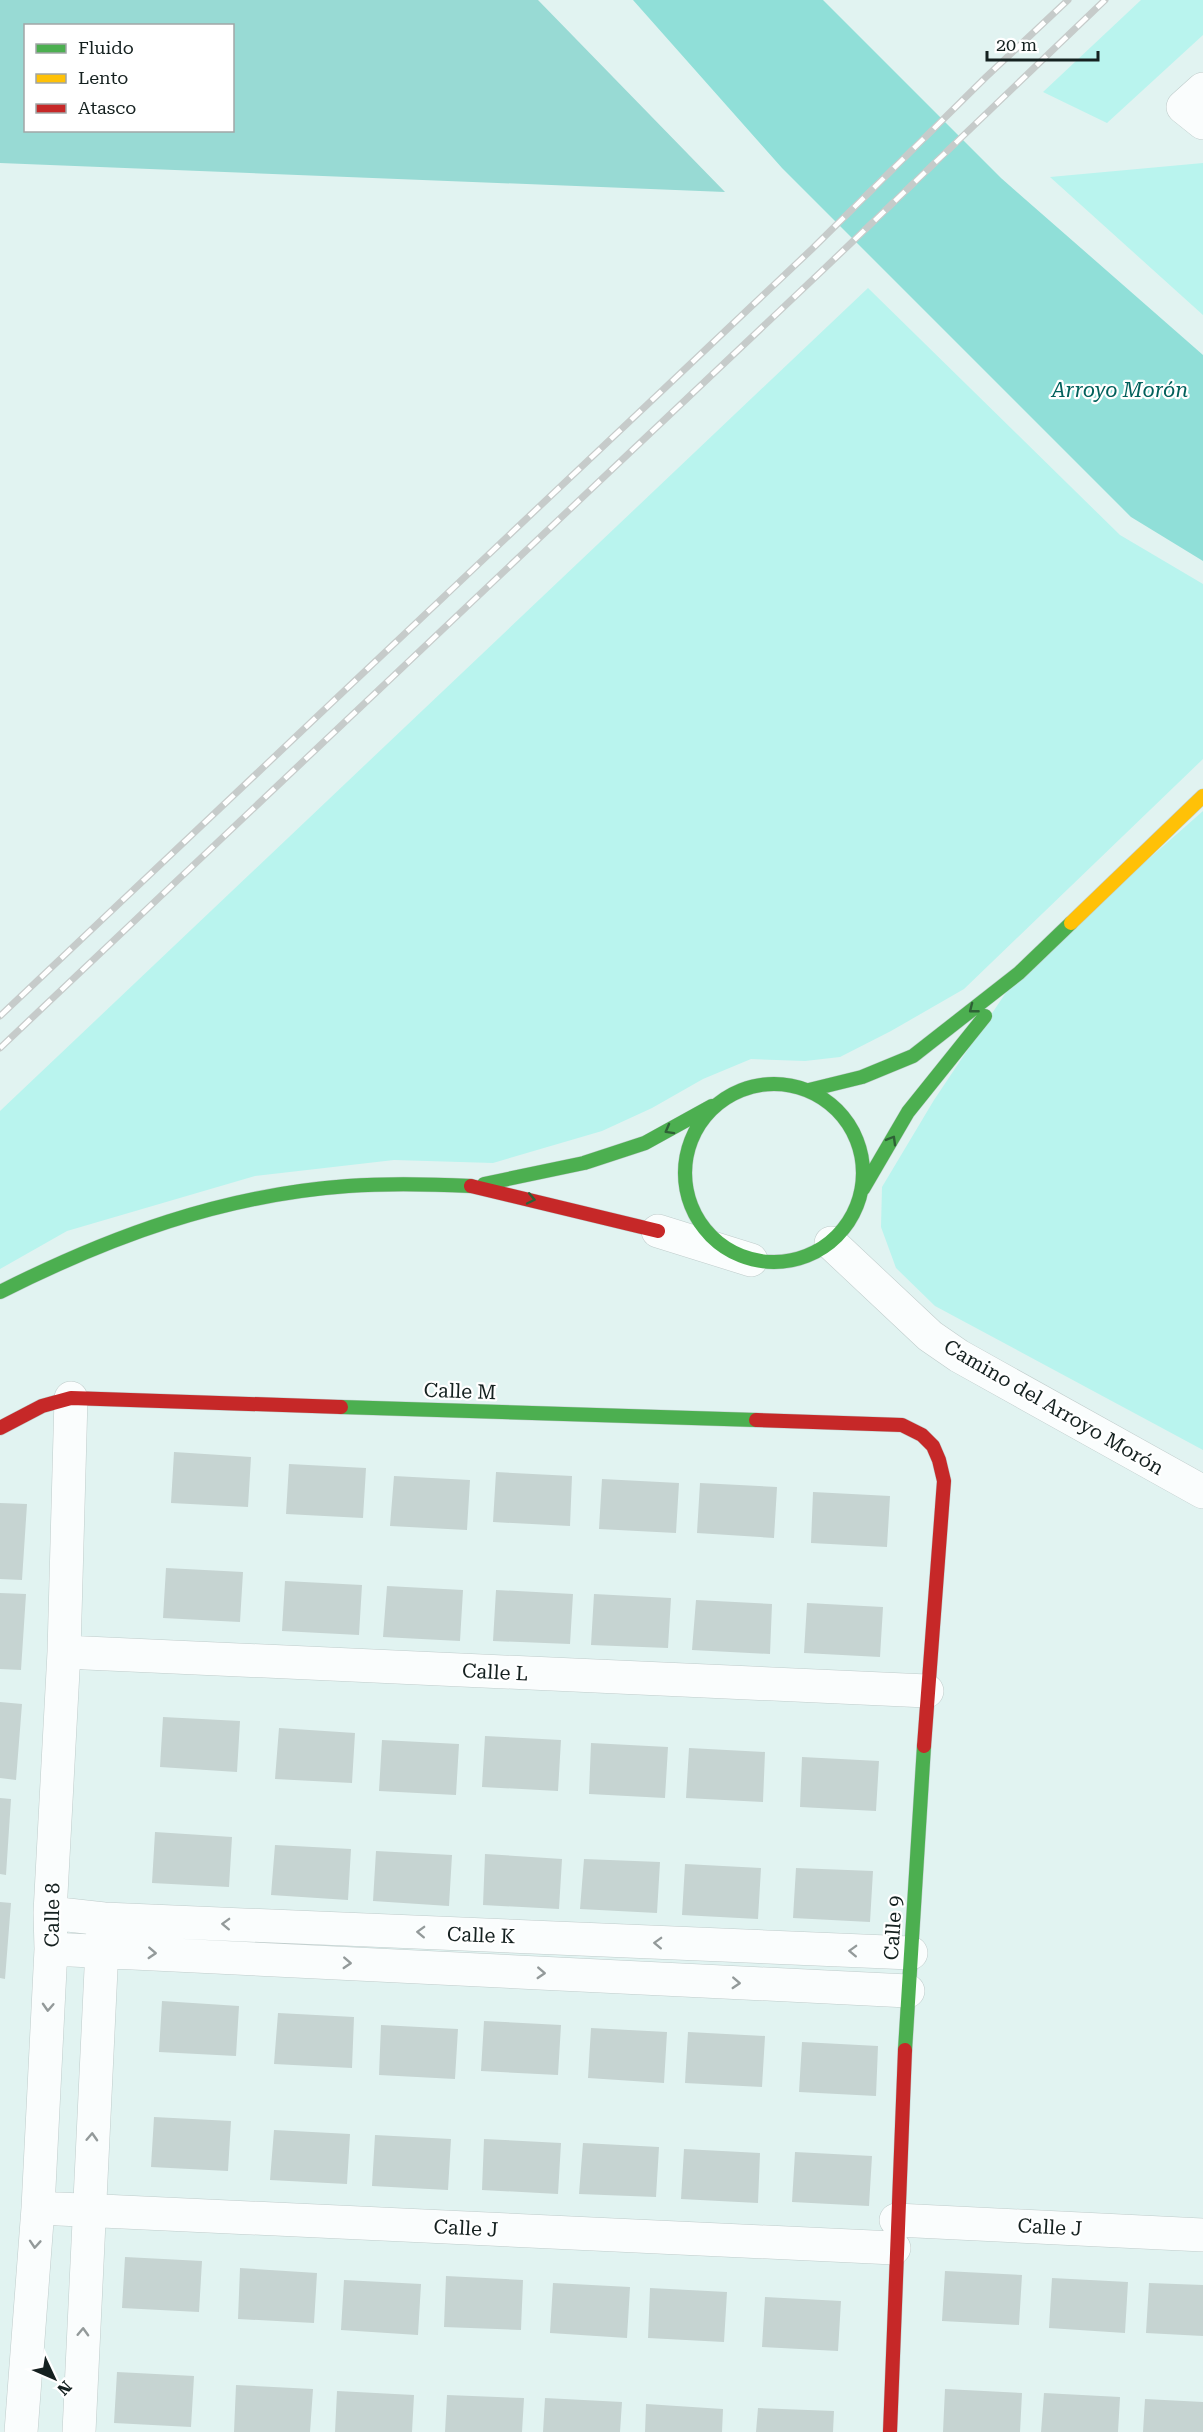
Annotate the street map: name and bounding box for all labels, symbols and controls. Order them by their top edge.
legend [24,24,234,132]
scale bar [987,24,1098,62]
text: 20 m [996,34,1037,55]
text: Fluido [78,37,134,58]
text: Lento [78,67,128,88]
text: Atasco [78,97,136,118]
water label: Arroyo Morón [1050,378,1188,402]
one-way arrow [968,1001,979,1012]
one-way arrow [665,1123,675,1134]
one-way arrow [885,1136,896,1146]
one-way arrow [526,1192,536,1205]
street label: Camino del Arroyo Morón [940,1334,1168,1480]
street label: Calle M [423,1378,497,1404]
street label: Calle L [461,1658,529,1686]
street label: Calle 8 [39,1882,65,1948]
street label: Calle 9 [879,1895,907,1961]
one-way arrow [222,1917,231,1930]
street label: Calle K [447,1922,516,1948]
one-way arrow [417,1926,426,1939]
one-way arrow [653,1936,662,1949]
one-way arrow [848,1944,857,1957]
one-way arrow [147,1946,156,1959]
one-way arrow [342,1956,351,1969]
one-way arrow [537,1966,546,1979]
one-way arrow [732,1976,741,1989]
one-way arrow [42,2002,55,2011]
one-way arrow [85,2132,98,2141]
street label: Calle J [1017,2213,1083,2241]
street label: Calle J [433,2214,499,2242]
one-way arrow [29,2239,42,2248]
one-way arrow [77,2327,90,2336]
north arrow [24,2348,84,2408]
text: N [53,2377,76,2399]

